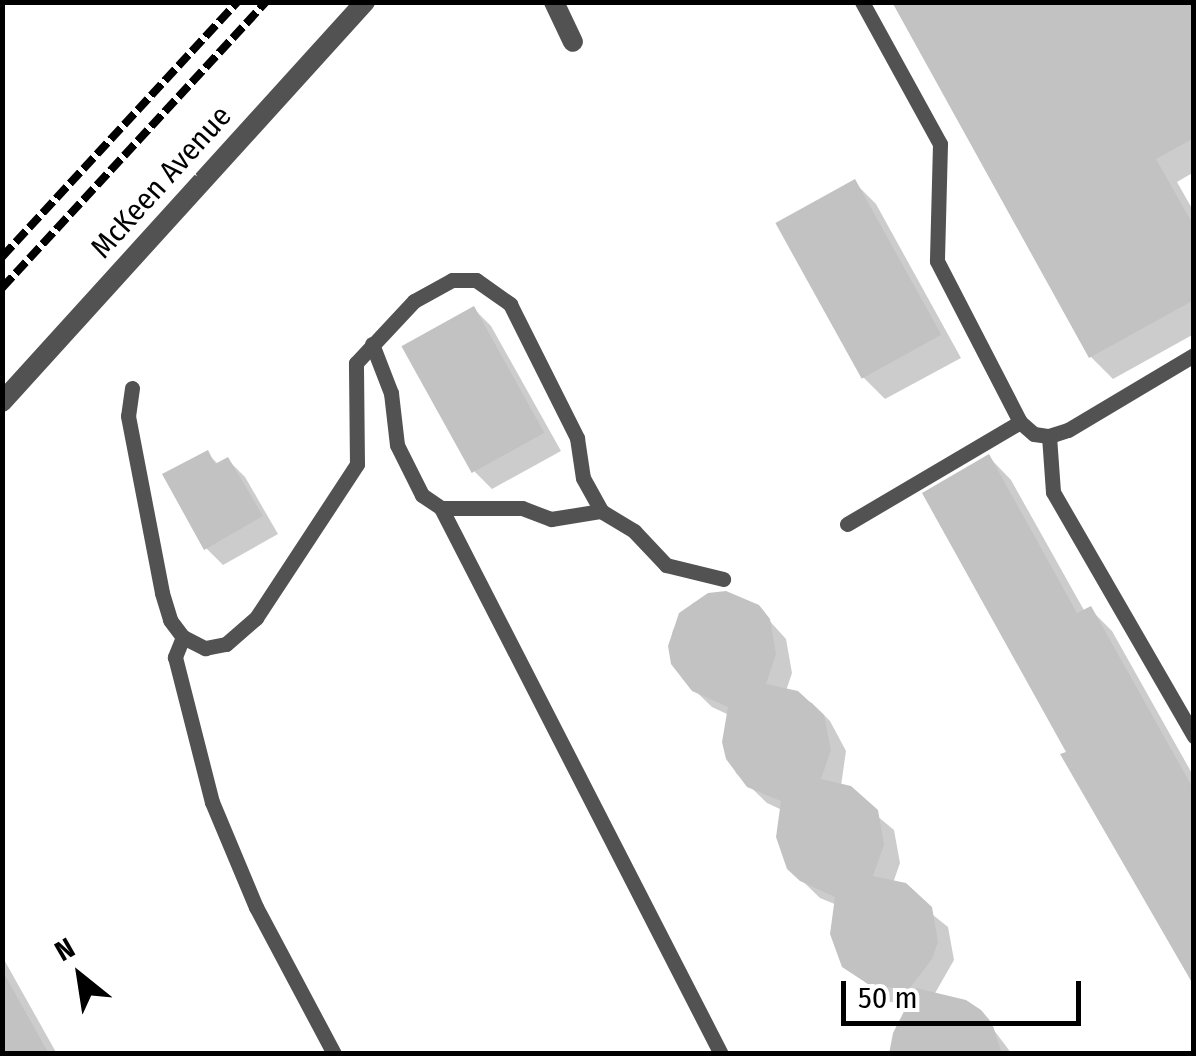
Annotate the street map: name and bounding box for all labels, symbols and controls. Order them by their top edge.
street label: McKeen Avenue [83,99,239,265]
north arrow [30,926,130,1026]
text: N [49,931,80,968]
scale bar [846,961,1086,1023]
text: 50 m [858,980,918,1016]

